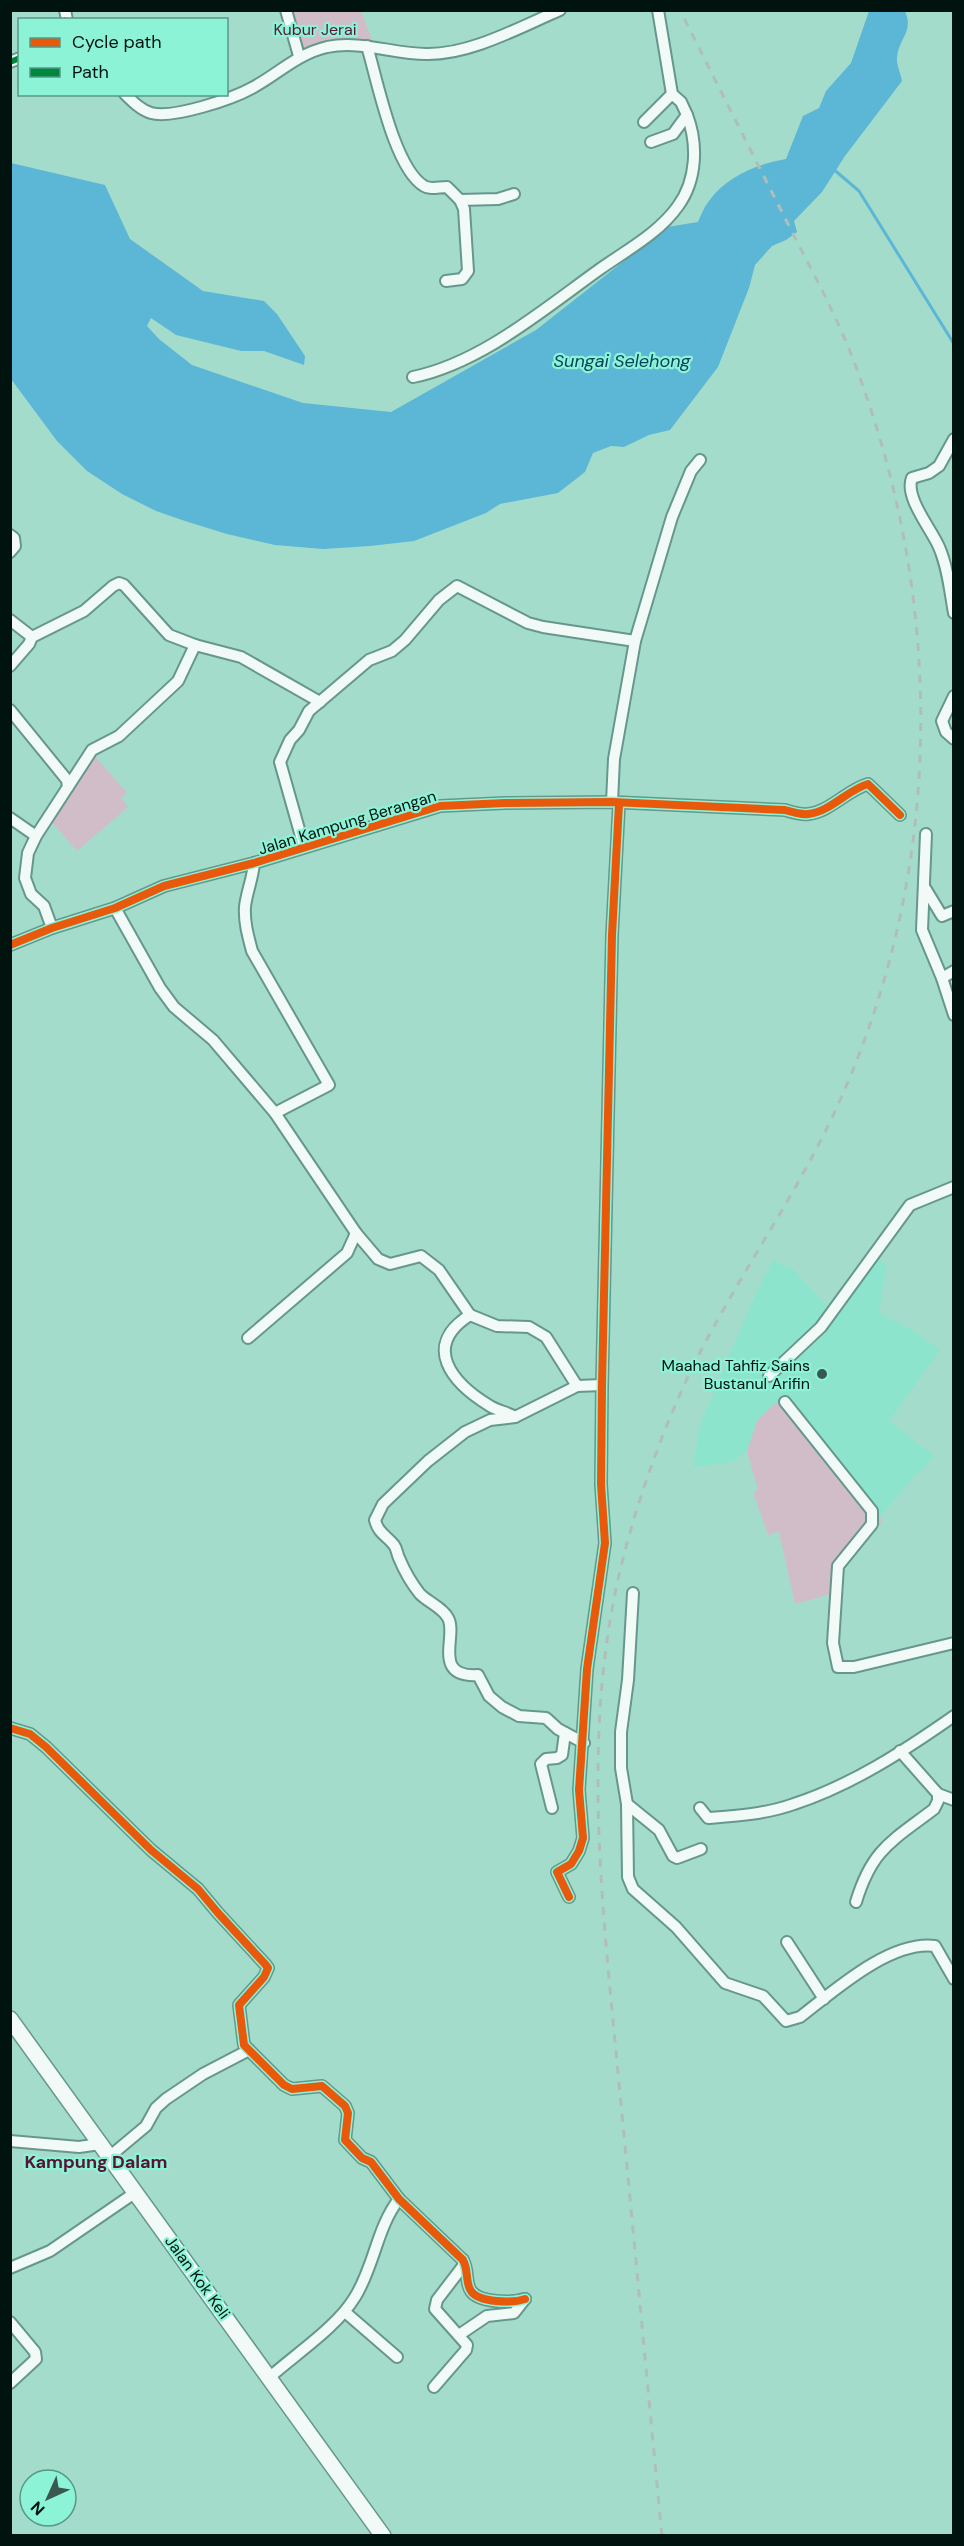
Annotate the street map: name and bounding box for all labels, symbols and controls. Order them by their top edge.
legend [18,18,228,96]
park label: Kubur Jerai [273,19,357,40]
text: Cycle path [72,30,162,54]
text: Path [72,60,109,84]
water label: Sungai Selehong [554,349,691,373]
street label: Jalan Kampung Berangan [255,785,439,860]
place label: Maahad Tahfiz Sains Bustanul Arifin [662,1355,810,1394]
marker: Maahad Tahfiz Sains Bustanul Arifin [815,1367,829,1381]
district label: Kampung Dalam [24,2150,168,2174]
street label: Jalan Kok Keli [160,2231,235,2323]
north arrow [18,2468,78,2528]
text: N [26,2497,49,2520]

